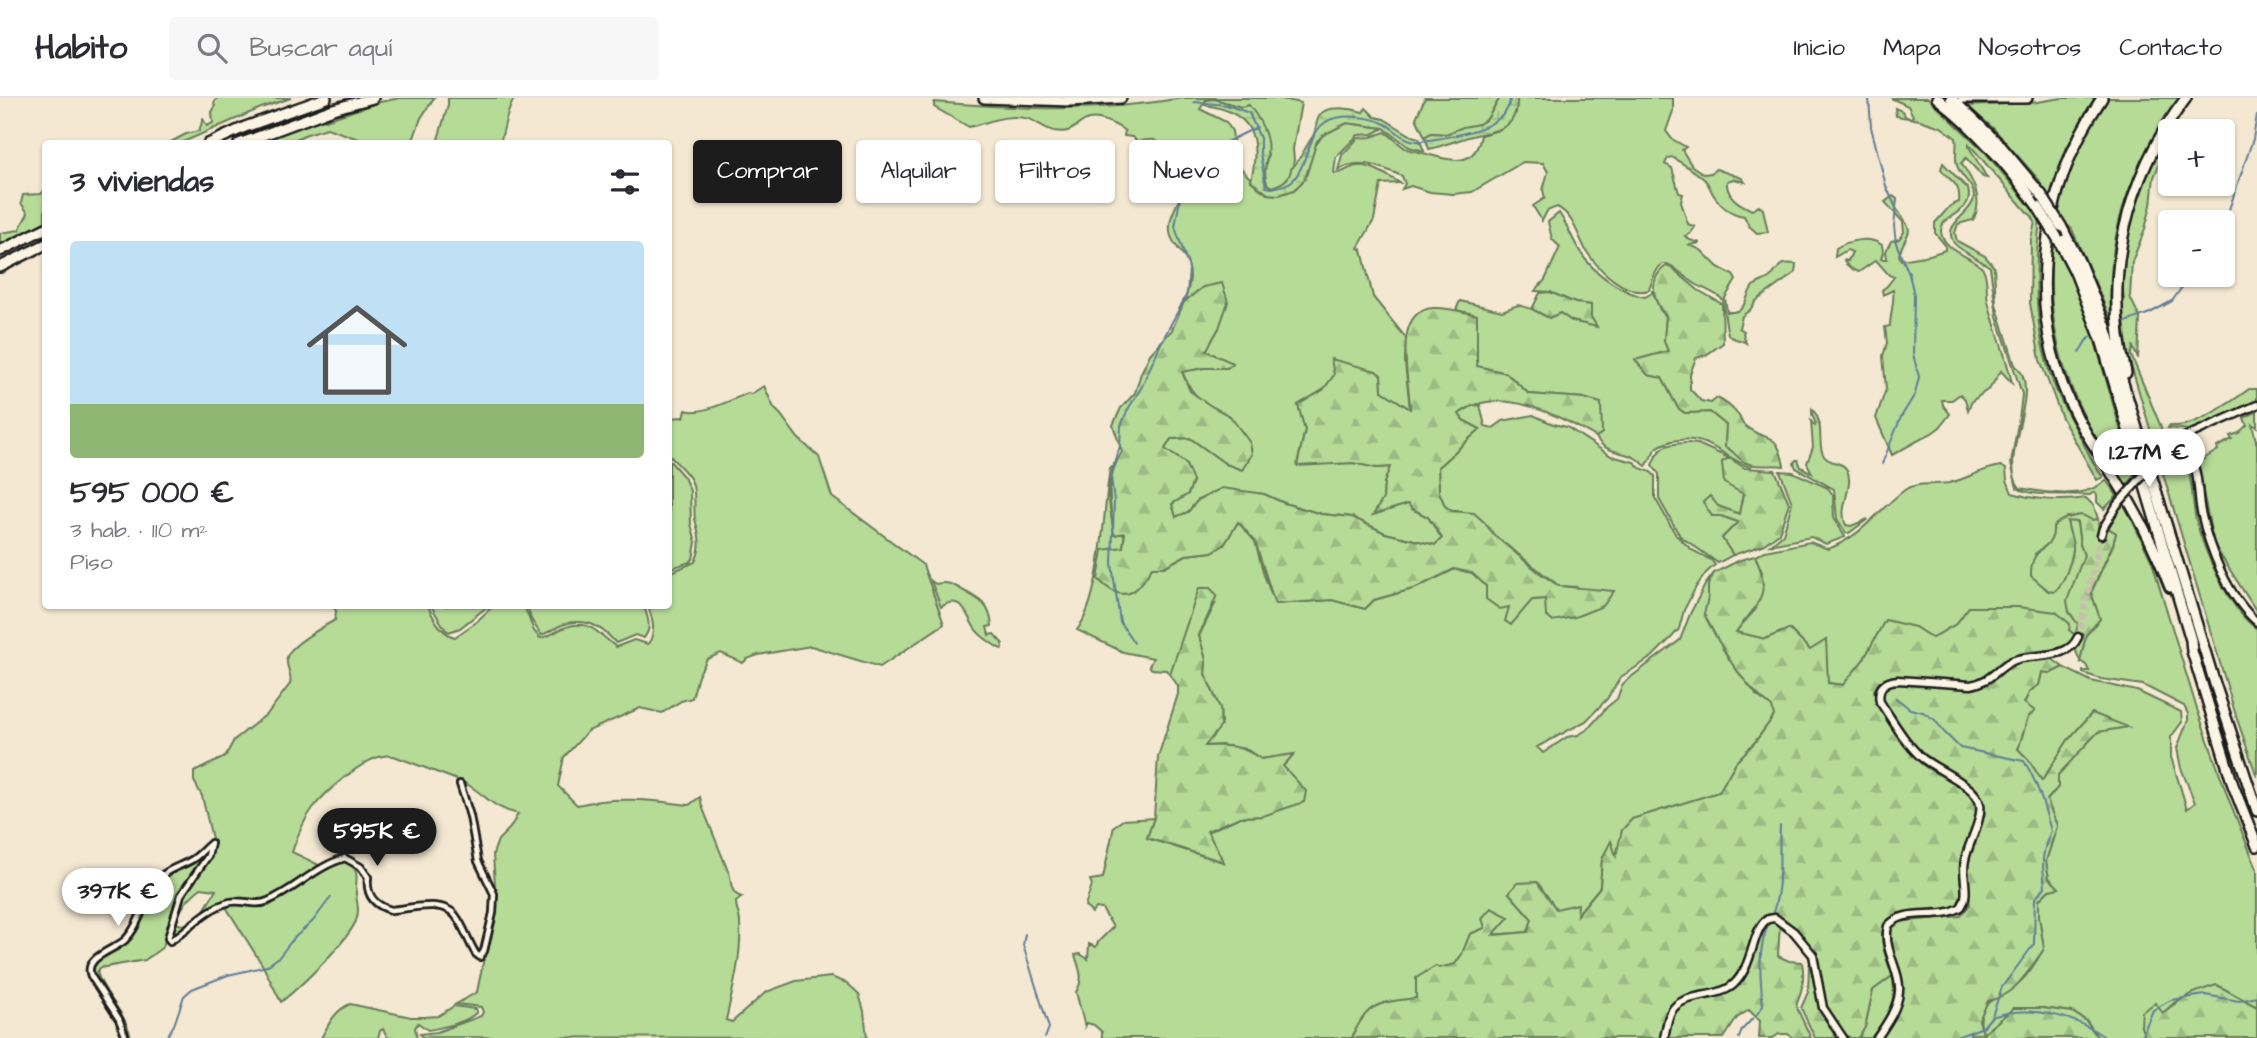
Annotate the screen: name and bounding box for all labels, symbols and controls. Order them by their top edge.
search box [169,17,659,80]
text: Habito [35,25,127,71]
icon: search [193,29,231,67]
text: Buscar aquí [249,30,392,66]
text: Inicio [1793,31,1845,65]
text: Mapa [1883,31,1941,65]
text: Nosotros [1979,31,2081,65]
text: Contacto [2119,31,2222,65]
map controls [2158,119,2235,287]
button: + [2158,119,2235,196]
chip: Comprar [693,140,842,203]
chip: Alquilar [856,140,981,203]
chip: Filtros [995,140,1115,203]
chip: Nuevo [1129,140,1243,203]
text: 3 viviendas [70,161,214,203]
icon: filters [606,163,644,201]
button: − [2158,210,2235,287]
icon: home [294,287,420,413]
pin: 1.27M € [2084,430,2214,489]
text: 1.27M € [2109,436,2189,468]
text: 595 000 € [70,472,234,514]
text: 3 hab. · 110 m² [70,514,208,546]
text: Piso [70,546,113,578]
pin: 595K € [320,808,434,868]
text: 595K € [333,815,421,847]
pin: 397K € [61,868,175,928]
text: 397K € [78,875,158,907]

